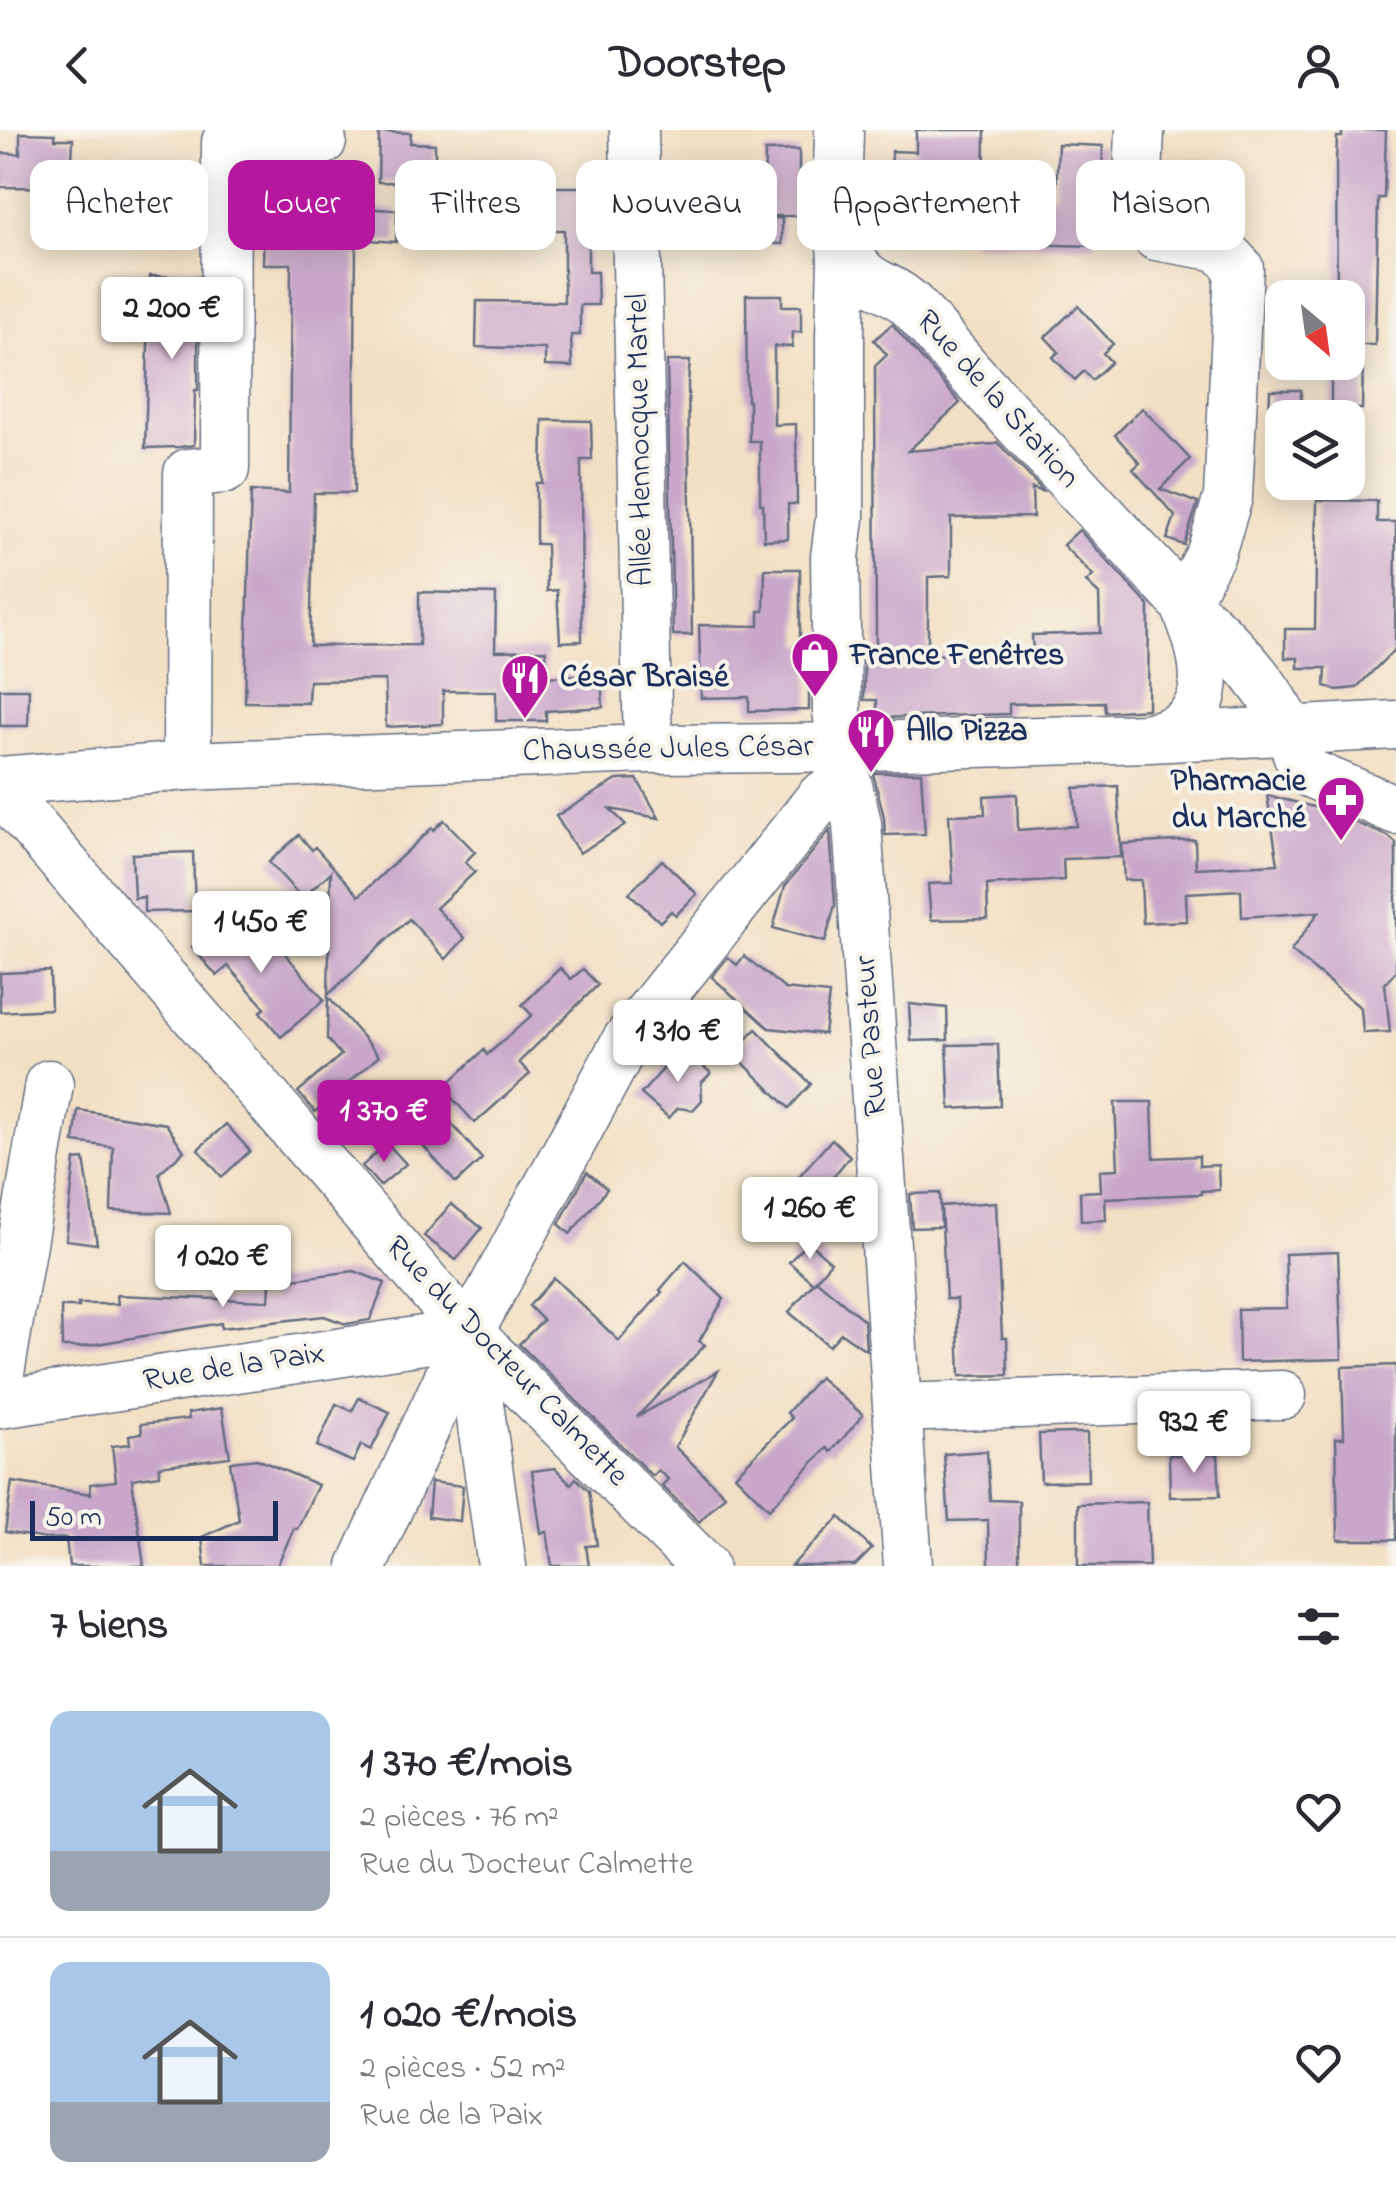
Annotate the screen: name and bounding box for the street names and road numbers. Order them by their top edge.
street label: Allée Hennocque Martel [615,293,667,587]
street label: Rue de la Station [904,300,1090,500]
street label: Chaussée Jules César [522,724,814,776]
street label: Rue Pasteur [843,954,901,1118]
street label: Rue du Docteur Calmette [373,1226,639,1499]
street label: Rue de la Paix [140,1330,328,1406]

